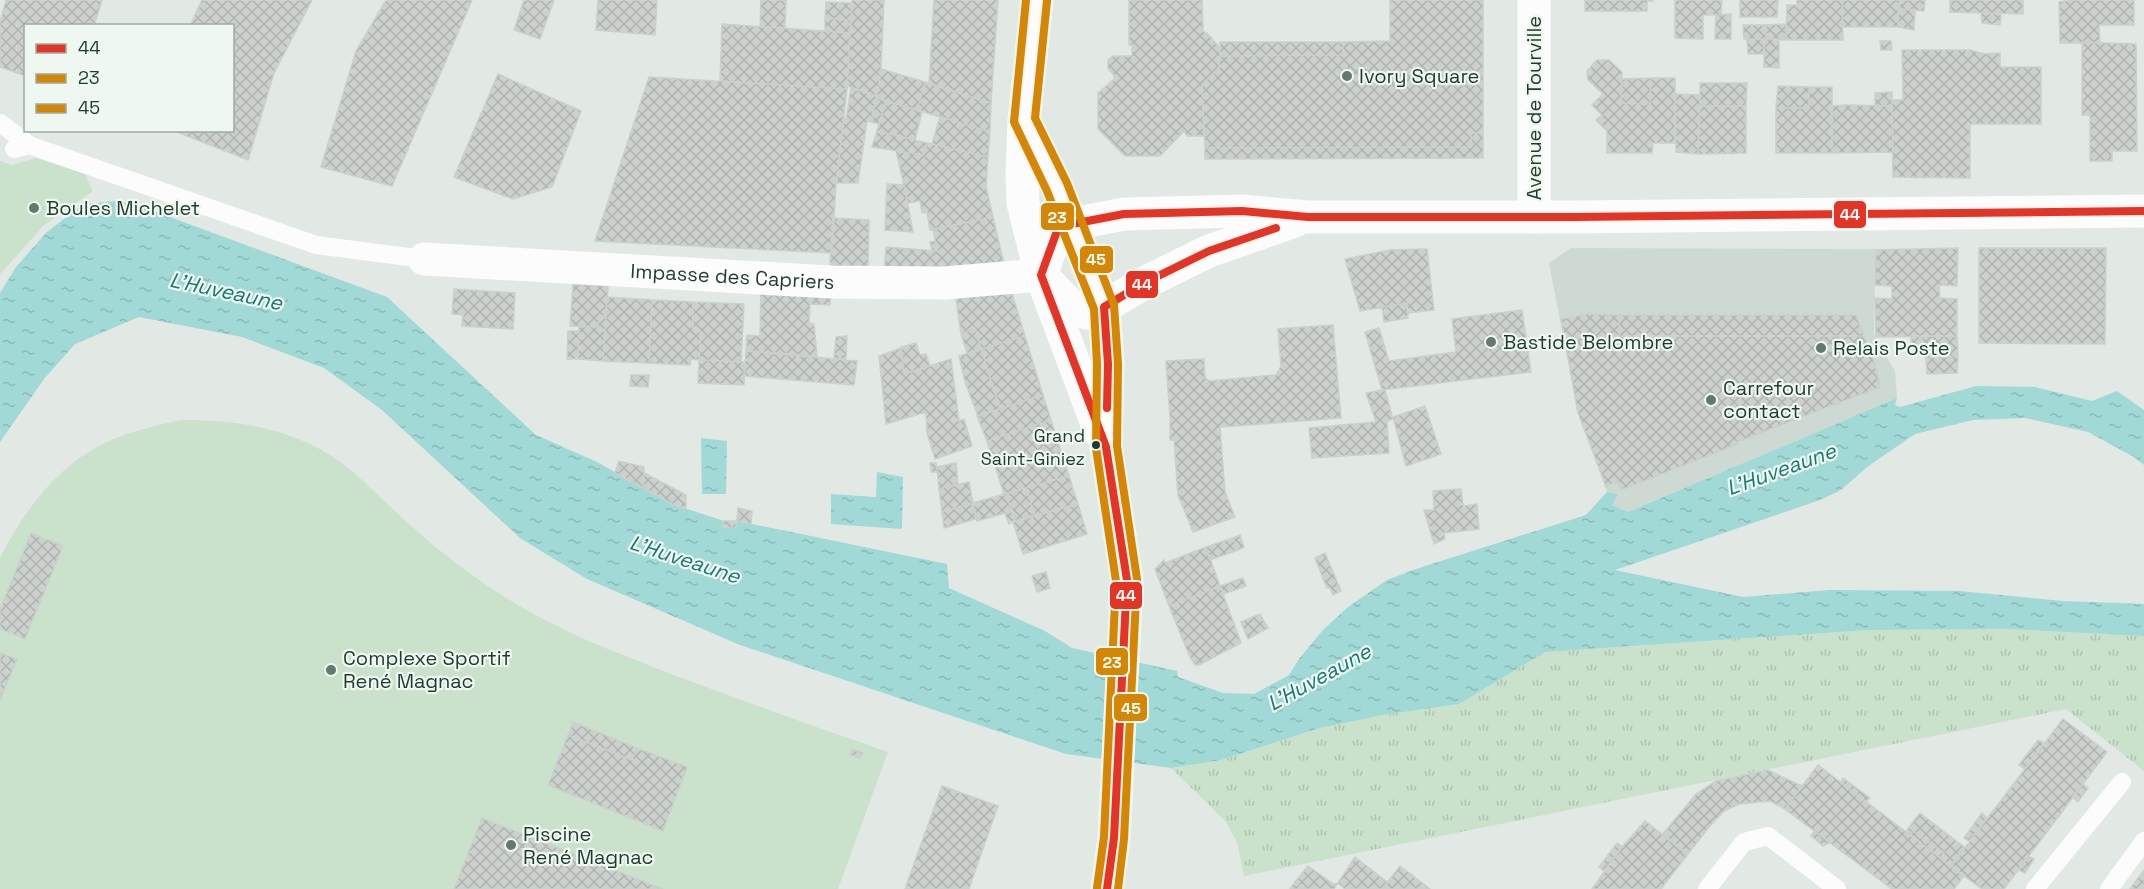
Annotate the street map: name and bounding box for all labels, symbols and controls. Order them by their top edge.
street label: Avenue de Tourville [1521,16,1547,200]
legend [24,24,234,132]
text: 44 [78,36,101,59]
place label: Ivory Square [1359,63,1479,89]
text: 23 [78,66,100,89]
marker: Ivory Square [1340,69,1354,83]
text: 45 [78,96,100,119]
place label: Boules Michelet [46,195,200,221]
line badge: 44 [1833,200,1867,229]
marker: Boules Michelet [27,201,41,215]
line badge: 23 [1040,202,1075,231]
text: 44 [1840,204,1860,225]
text: 23 [1047,207,1067,228]
line badge: 45 [1079,245,1114,274]
text: 45 [1086,249,1106,270]
street label: Impasse des Capriers [630,258,835,295]
water label: L'Huveaune [167,266,286,316]
line badge: 44 [1125,270,1159,299]
text: 44 [1132,274,1152,295]
place label: Bastide Belombre [1503,329,1673,355]
marker: Bastide Belombre [1484,335,1498,349]
place label: Relais Poste [1833,335,1950,361]
marker: Relais Poste [1814,341,1828,355]
place label: Carrefour contact [1723,375,1814,424]
marker: Carrefour contact [1704,393,1718,407]
place label: Grand Saint-Giniez [981,424,1085,470]
water label: L'Huveaune [1723,436,1841,501]
marker: Grand Saint-Giniez [1090,439,1102,451]
water label: L'Huveaune [626,528,745,590]
line badge: 44 [1109,581,1143,610]
text: 44 [1116,585,1136,606]
water label: L'Huveaune [1262,637,1377,717]
place label: Complexe Sportif René Magnac [343,645,511,694]
line badge: 23 [1095,647,1129,676]
text: 23 [1102,652,1122,673]
marker: Complexe Sportif René Magnac [324,663,338,677]
line badge: 45 [1113,693,1148,722]
text: 45 [1121,698,1141,719]
place label: Piscine René Magnac [523,821,654,870]
marker: Piscine René Magnac [504,838,518,852]

